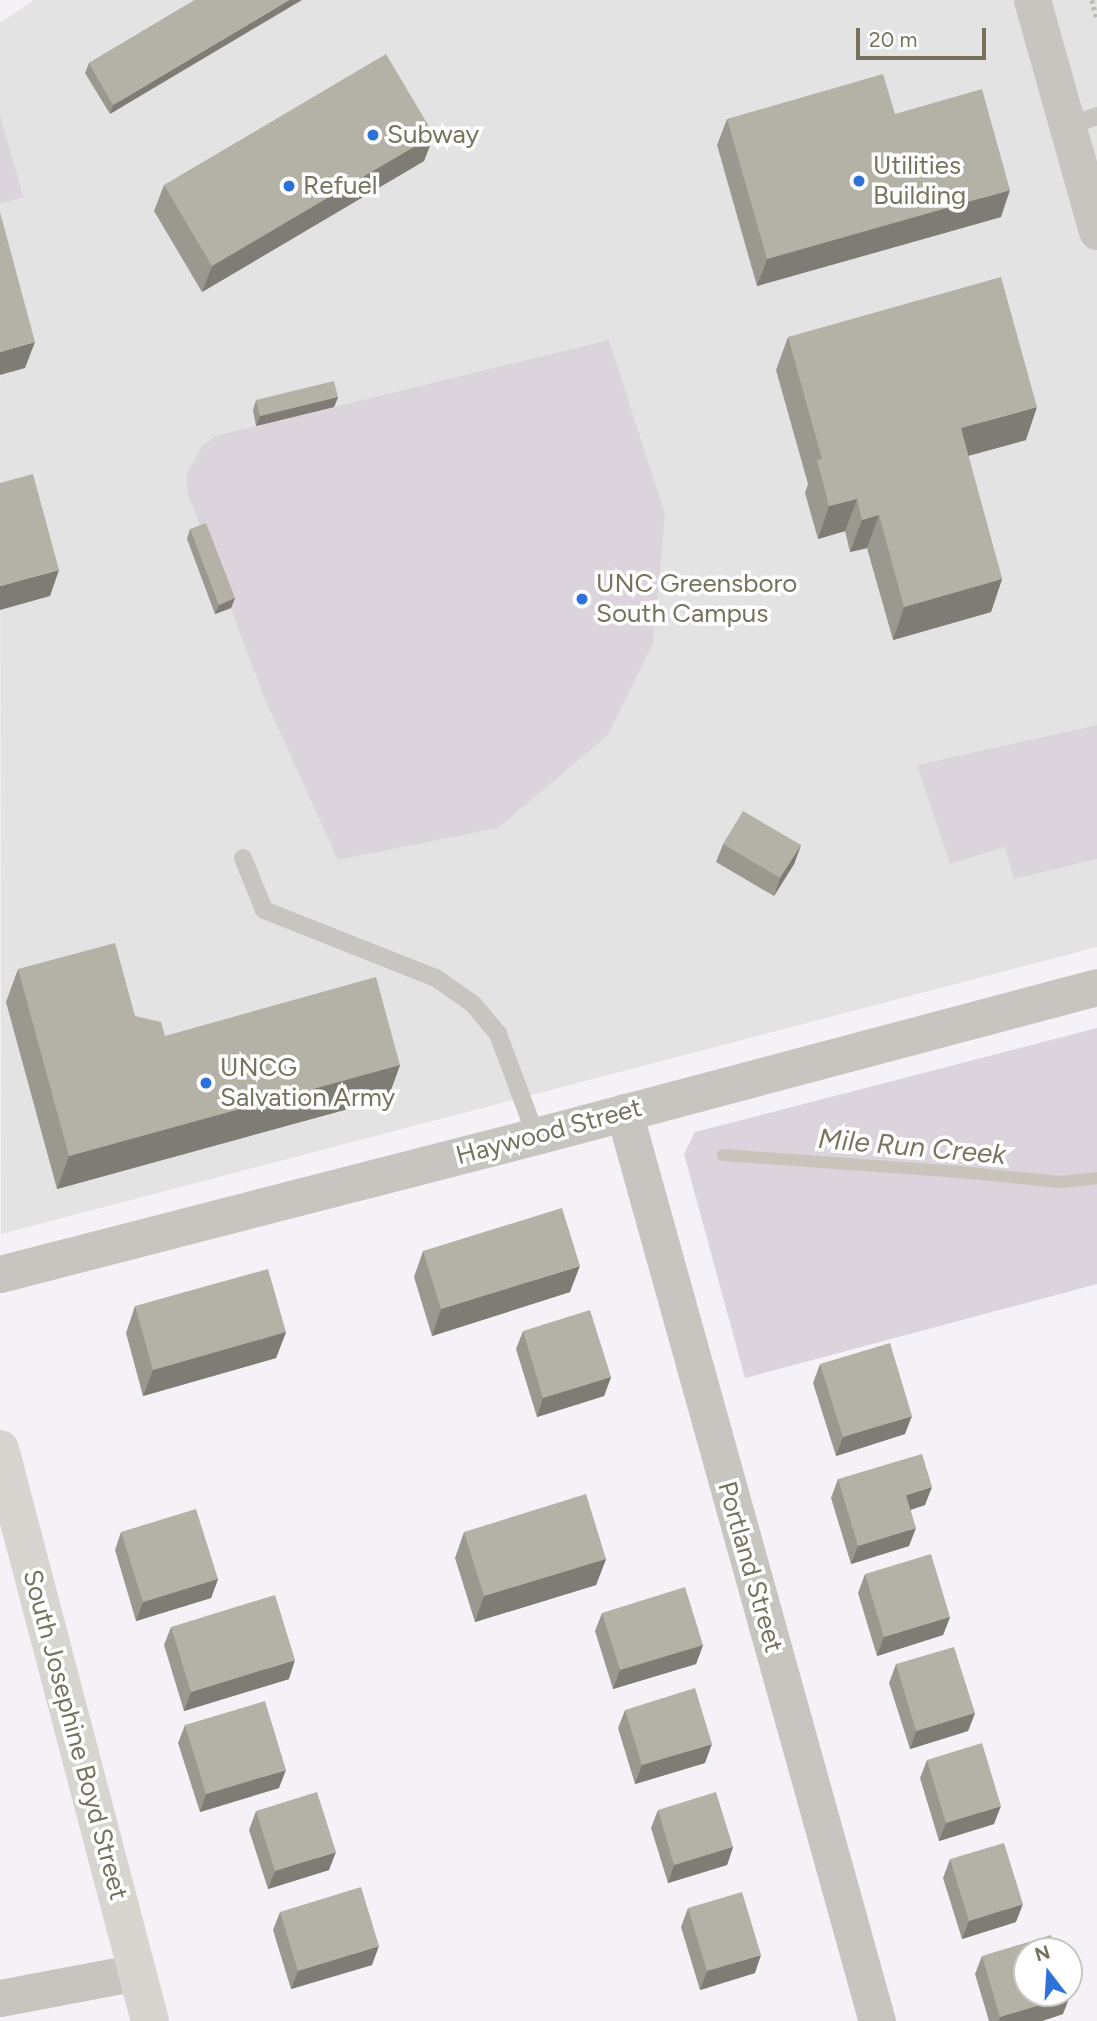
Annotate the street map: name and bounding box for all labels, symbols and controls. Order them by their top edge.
scale bar [859,14,988,58]
text: 20 m [869,27,917,52]
place label: Subway [387,119,479,151]
marker: Subway [365,127,381,143]
place label: Utilities Building [873,150,966,212]
place label: Refuel [303,170,377,202]
marker: Utilities Building [851,173,867,189]
marker: Refuel [281,178,297,194]
place label: UNC Greensboro South Campus [596,568,797,630]
marker: UNC Greensboro South Campus [574,591,590,607]
place label: UNCG Salvation Army [220,1052,395,1114]
marker: UNCG Salvation Army [198,1075,214,1091]
street label: Haywood Street [453,1092,645,1172]
water label: Mile Run Creek [817,1121,1007,1171]
street label: Portland Street [711,1478,789,1656]
street label: South Josephine Boyd Street [16,1566,134,1904]
north arrow [1013,1937,1083,2007]
text: N [1032,1940,1053,1966]

